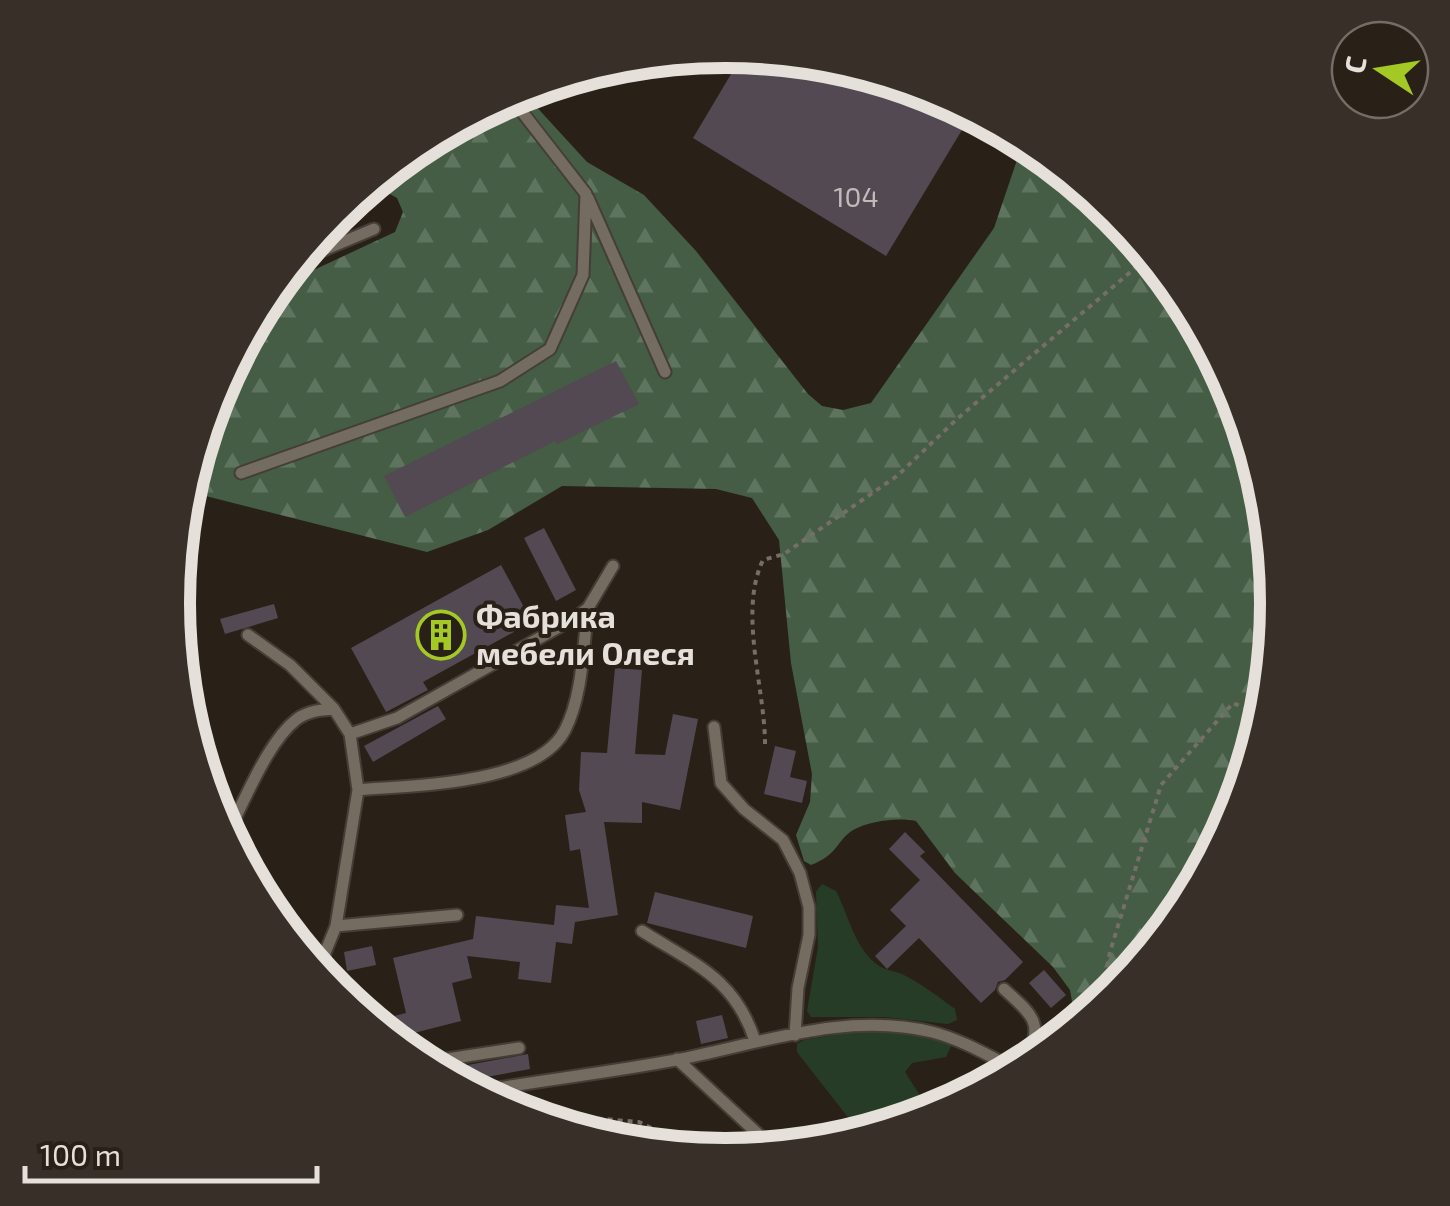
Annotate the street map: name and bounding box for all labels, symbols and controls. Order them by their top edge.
north arrow [1330,20,1430,120]
text: С [1336,53,1373,76]
house number: 104 [833,179,879,213]
place label: Фабрика мебели Олеся [476,596,695,671]
building icon: Фабрика мебели Олеся [415,609,467,661]
scale bar [25,1121,318,1183]
text: 100 m [40,1136,121,1172]

